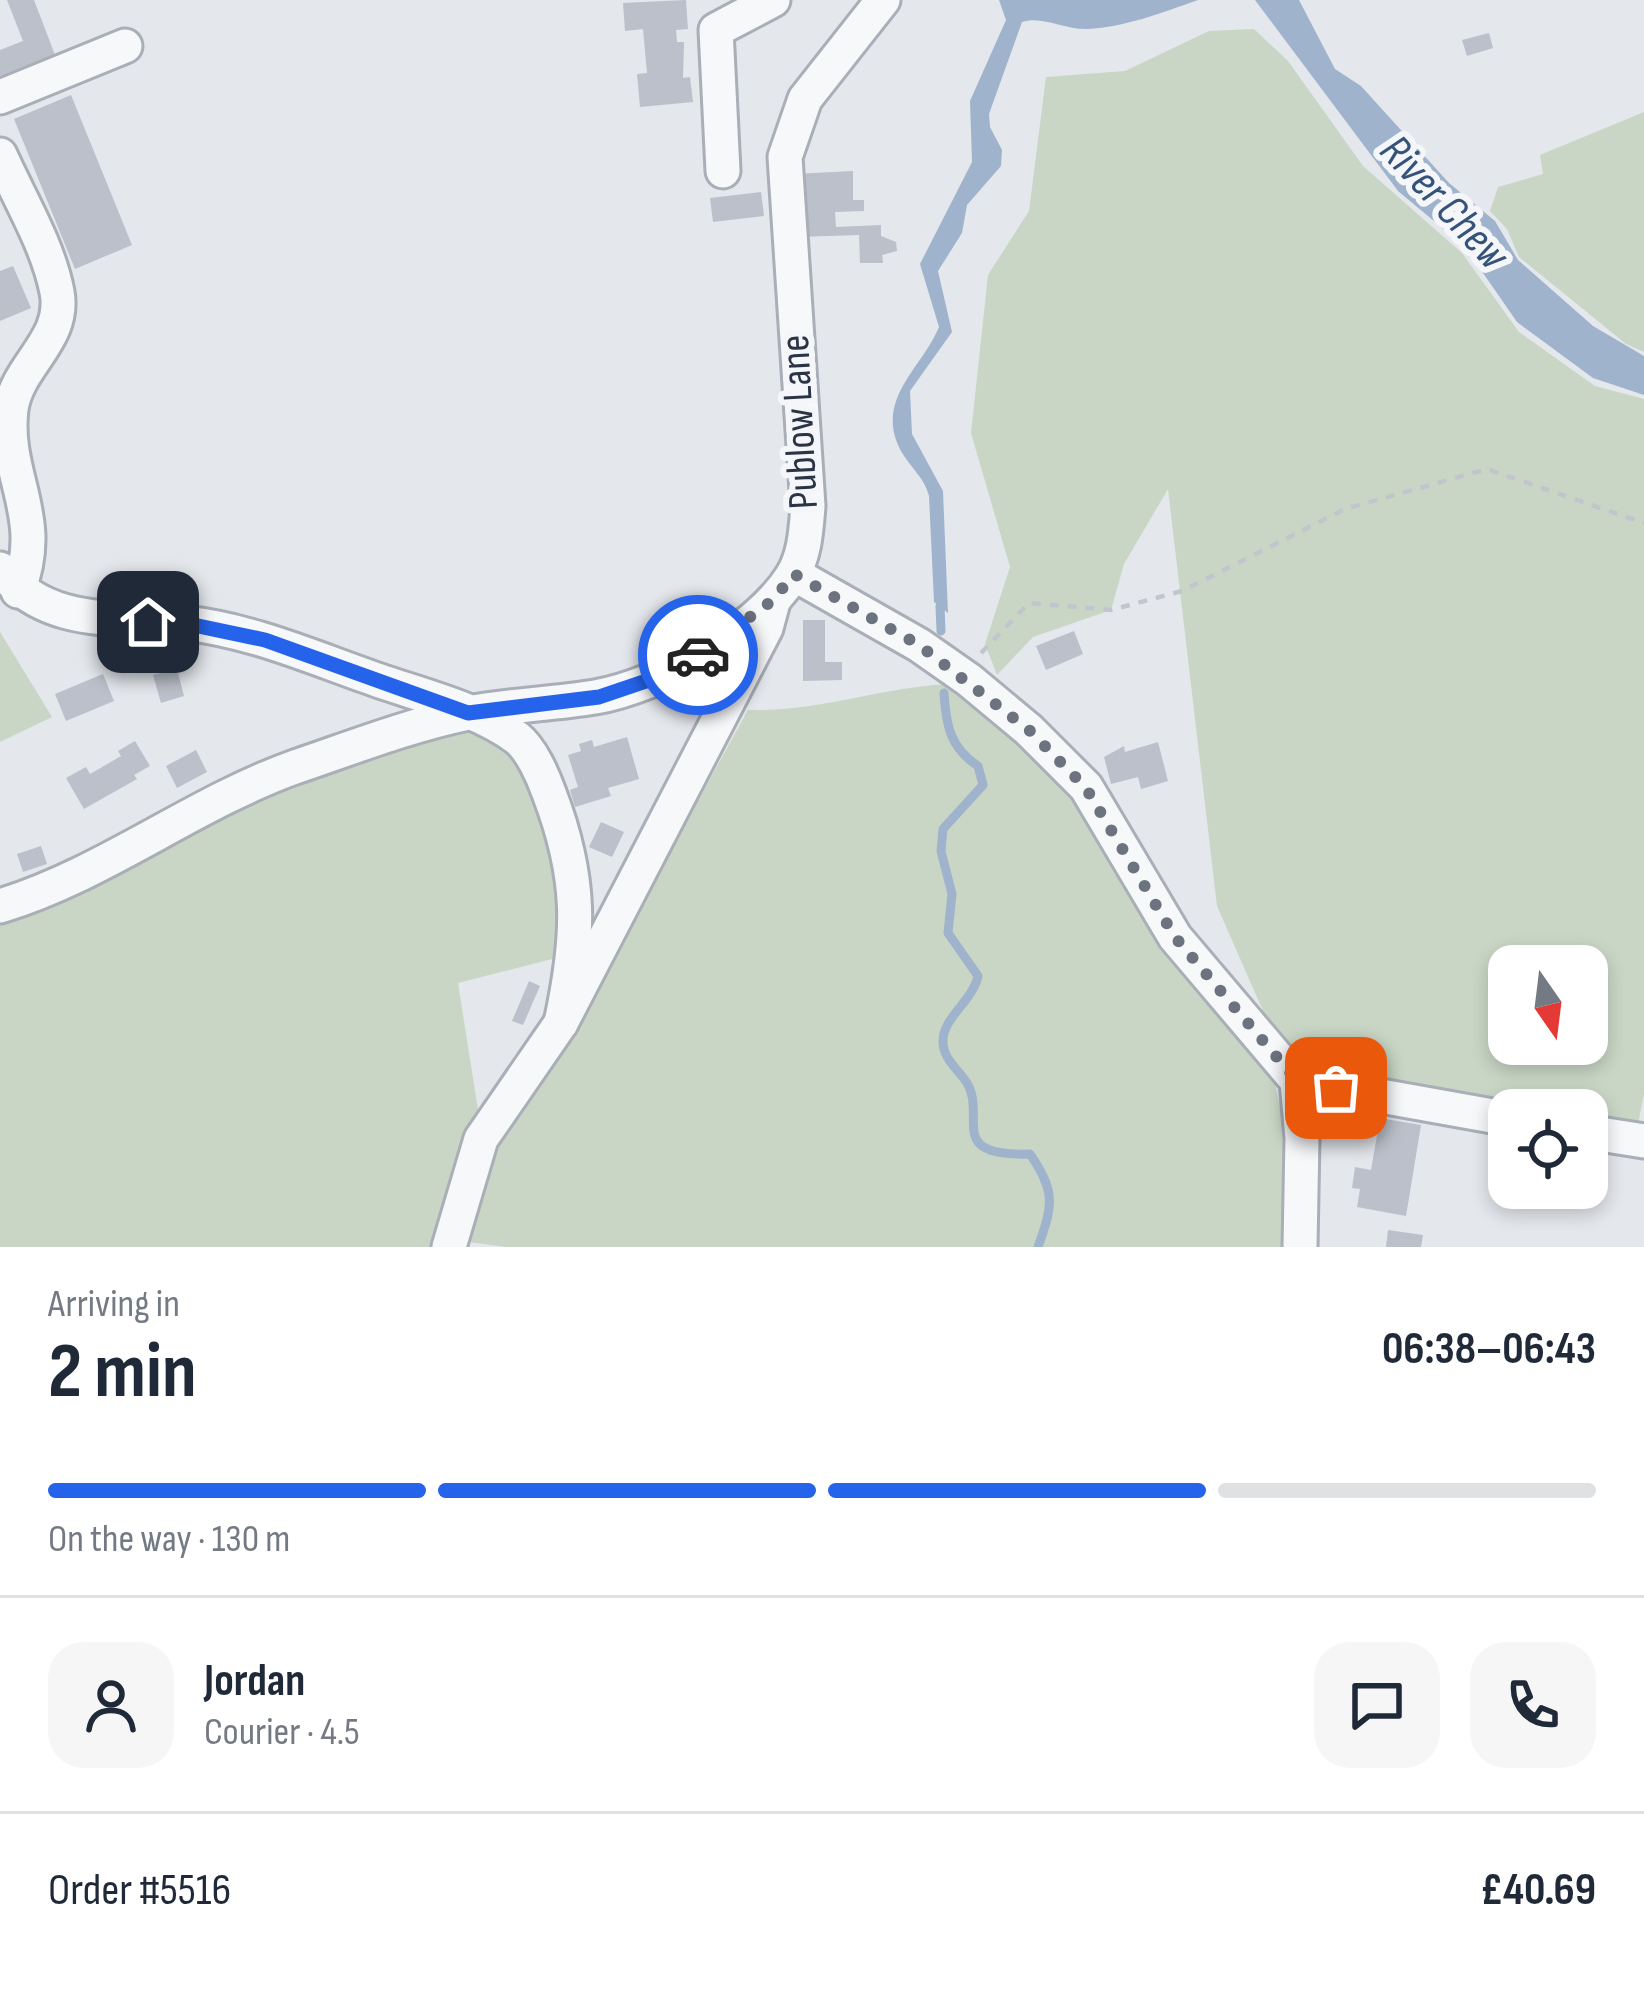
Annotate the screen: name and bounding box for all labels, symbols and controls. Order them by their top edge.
water label: River Chew [1368,124,1521,283]
street label: Publow Lane [770,333,830,511]
pin [97,571,199,673]
icon: home [115,589,181,655]
courier [638,595,758,715]
icon: car [665,622,731,688]
north arrow [1488,945,1608,1065]
map controls [1488,945,1608,1209]
pin [1285,1037,1387,1139]
icon: bag [1303,1055,1369,1121]
button: locate [1488,1089,1608,1209]
text: Arriving in [48,1281,180,1328]
text: 06:38–06:43 [1382,1322,1596,1377]
text: 2 min [48,1326,197,1419]
text: On the way · 130 m [48,1516,290,1563]
button: person [48,1642,174,1768]
button: chat [1314,1642,1440,1768]
button: phone [1470,1642,1596,1768]
text: Jordan [204,1654,305,1709]
text: Courier · 4.5 [204,1709,360,1756]
text: Order #5516 [48,1863,231,1918]
text: £40.69 [1480,1863,1596,1918]

